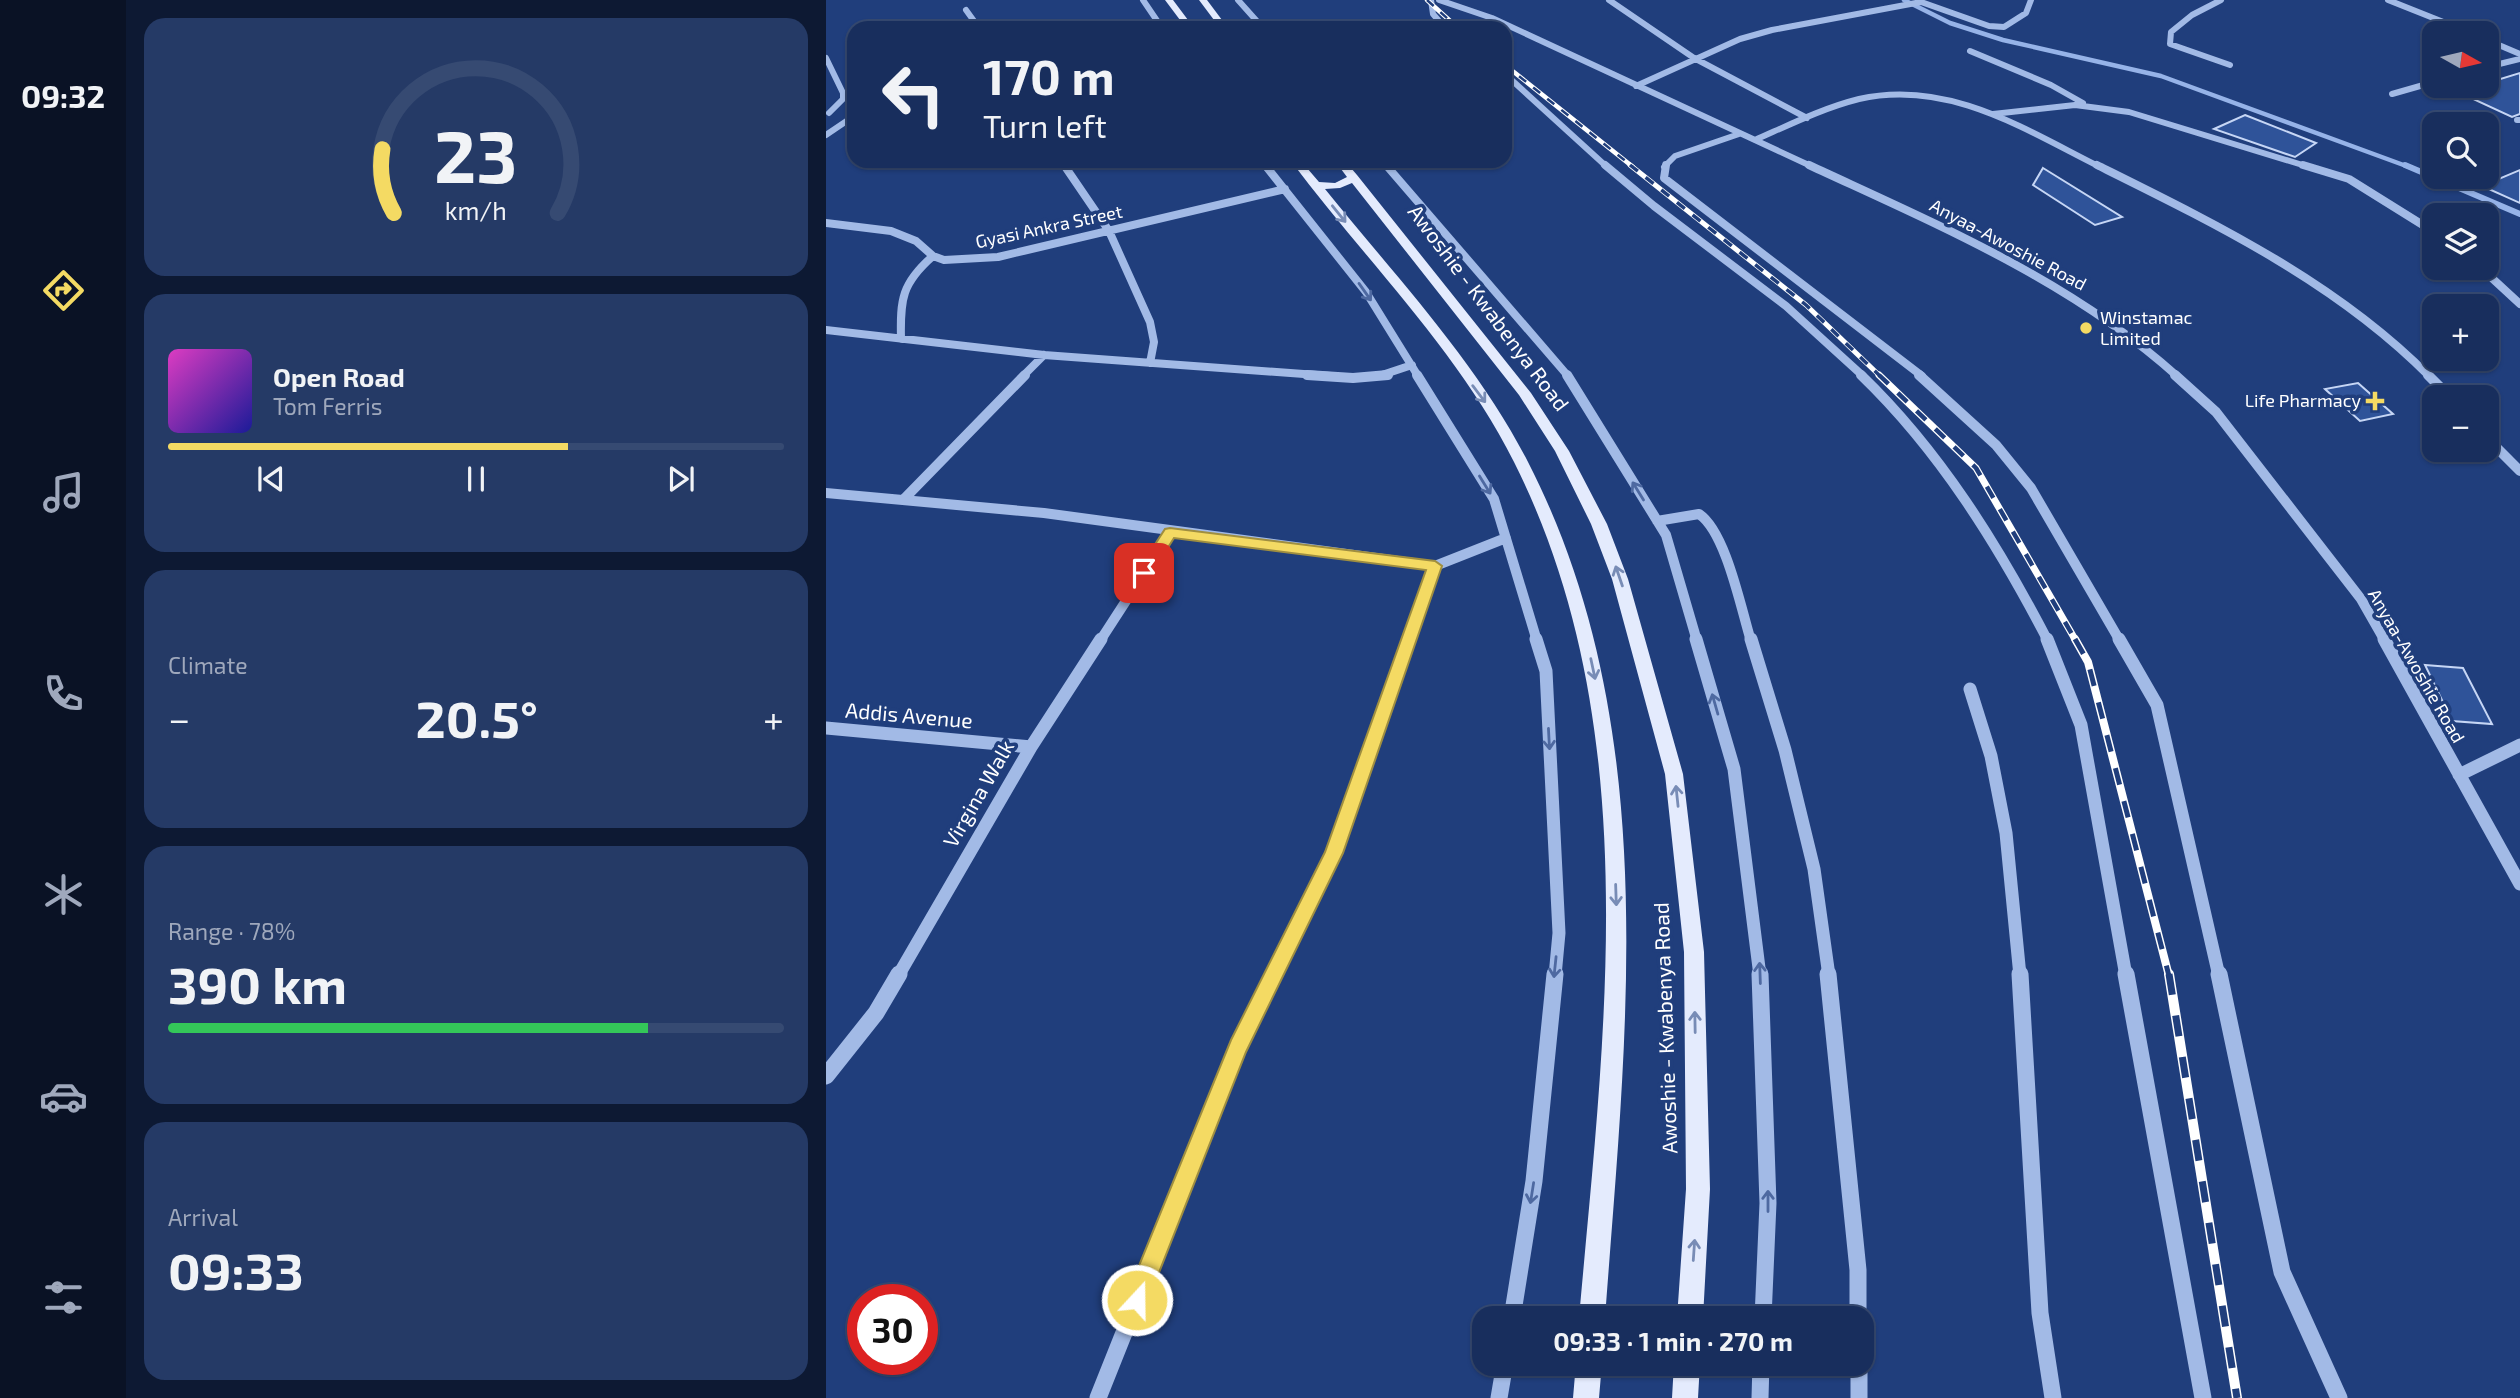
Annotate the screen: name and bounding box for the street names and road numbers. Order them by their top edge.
street label: Anyaa-Awoshie Road [1926,194,2090,295]
street label: Awoshie - Kwabenya Road [1403,199,1575,415]
street label: Gyasi Ankra Street [973,200,1124,252]
street label: Anyaa-Awoshie Road [2364,585,2470,746]
street label: Addis Avenue [845,696,974,733]
street label: Virgina Walk [937,735,1019,851]
street label: Awoshie - Kwabenya Road [1648,902,1681,1154]

